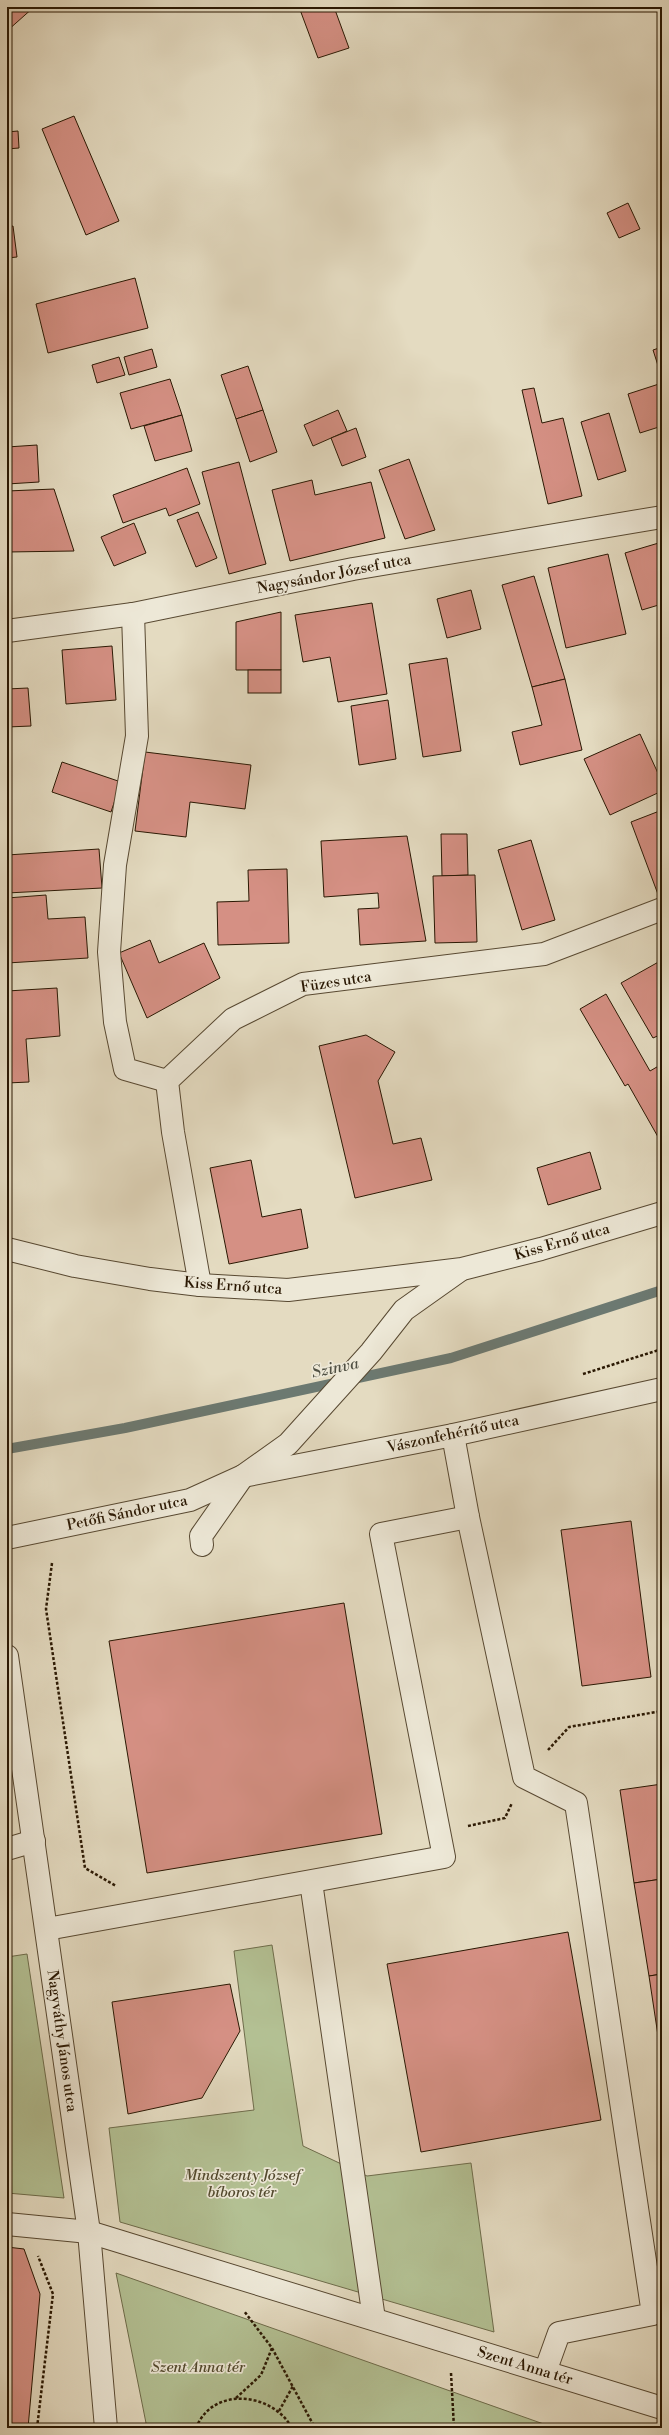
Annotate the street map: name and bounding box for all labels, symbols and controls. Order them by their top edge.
street label: Nagysándor József utca [255,550,413,598]
street label: Füzes utca [299,967,373,997]
street label: Kiss Ernő utca [512,1219,612,1265]
street label: Kiss Ernő utca [183,1273,283,1299]
water label: Szinva [310,1353,361,1383]
street label: Vászonfehérítő utca [384,1411,521,1457]
street label: Petőfi Sándor utca [65,1491,190,1535]
street label: Nagyváthy János utca [43,1969,81,2114]
park label: Mindszenty József bíboros tér [184,2166,304,2202]
street label: Szent Anna tér [475,2342,576,2390]
park label: Szent Anna tér [151,2358,246,2377]

